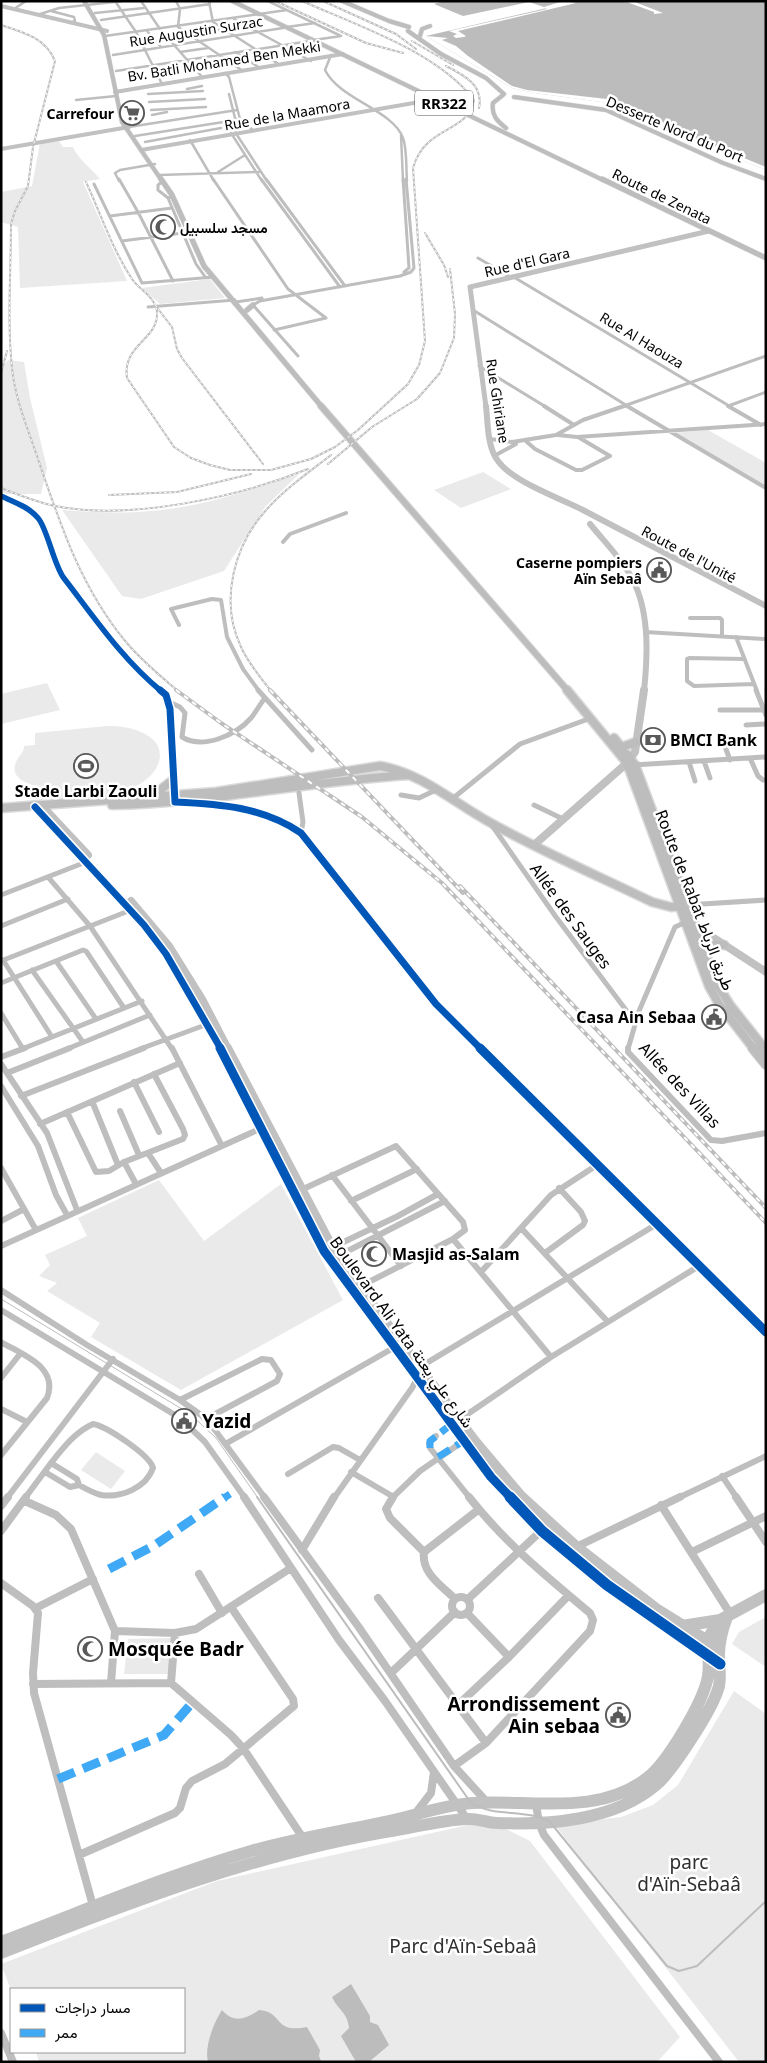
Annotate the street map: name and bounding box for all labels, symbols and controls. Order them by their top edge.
street label: Rue Augustin Surzac [128,11,264,51]
street label: Bv. Batli Mohamed Ben Mekki [126,36,322,86]
road number: RR322 [415,90,473,116]
street label: Desserte Nord du Port [603,91,747,167]
street label: Rue de la Maamora [223,94,351,134]
supermarket icon: Carrefour [119,100,145,126]
place label: Carrefour [47,104,115,123]
street label: Route de Zenata [609,164,715,228]
mosque icon: مسجد سلسبيل [150,214,176,240]
place label: مسجد سلسبيل [180,218,268,237]
street label: Rue d'El Gara [482,243,572,281]
street label: Rue Al Haouza [596,307,688,373]
street label: Rue Ghiriane [482,357,514,445]
street label: Route de l'Unité [638,521,740,587]
place label: Caserne pompiers Aïn Sebaâ [516,553,642,588]
public building icon: Caserne pompiers Aïn Sebaâ [646,557,672,583]
bank icon: BMCI Bank [640,727,666,753]
place label: BMCI Bank [670,729,757,751]
sports icon: Stade Larbi Zaouli [73,753,99,779]
place label: Stade Larbi Zaouli [15,780,157,802]
street label: Route de Rabat طريق الرباط [650,806,740,994]
street label: Allée des Sauges [525,859,617,973]
public building icon: Casa Ain Sebaa [701,1004,727,1030]
place label: Casa Ain Sebaa [576,1006,696,1028]
street label: Allée des Villas [634,1037,726,1133]
street label: Boulevard Ali Yata شارع علي يعتة [323,1232,479,1434]
mosque icon: Masjid as-Salam [361,1241,387,1267]
place label: Masjid as-Salam [392,1243,520,1265]
public building icon: Yazid [171,1408,197,1434]
place label: Yazid [202,1408,251,1434]
mosque icon: Mosquée Badr [77,1636,103,1662]
place label: Mosquée Badr [108,1636,244,1662]
place label: Arrondissement Ain sebaa [447,1691,600,1739]
public building icon: Arrondissement Ain sebaa [605,1702,631,1728]
park label: parc d'Aïn-Sebaâ [637,1849,741,1897]
park label: Parc d'Aïn-Sebaâ [389,1933,537,1959]
legend [10,1988,185,2053]
text: مسار دراجات [55,1997,130,2017]
text: ممر [54,2022,77,2042]

